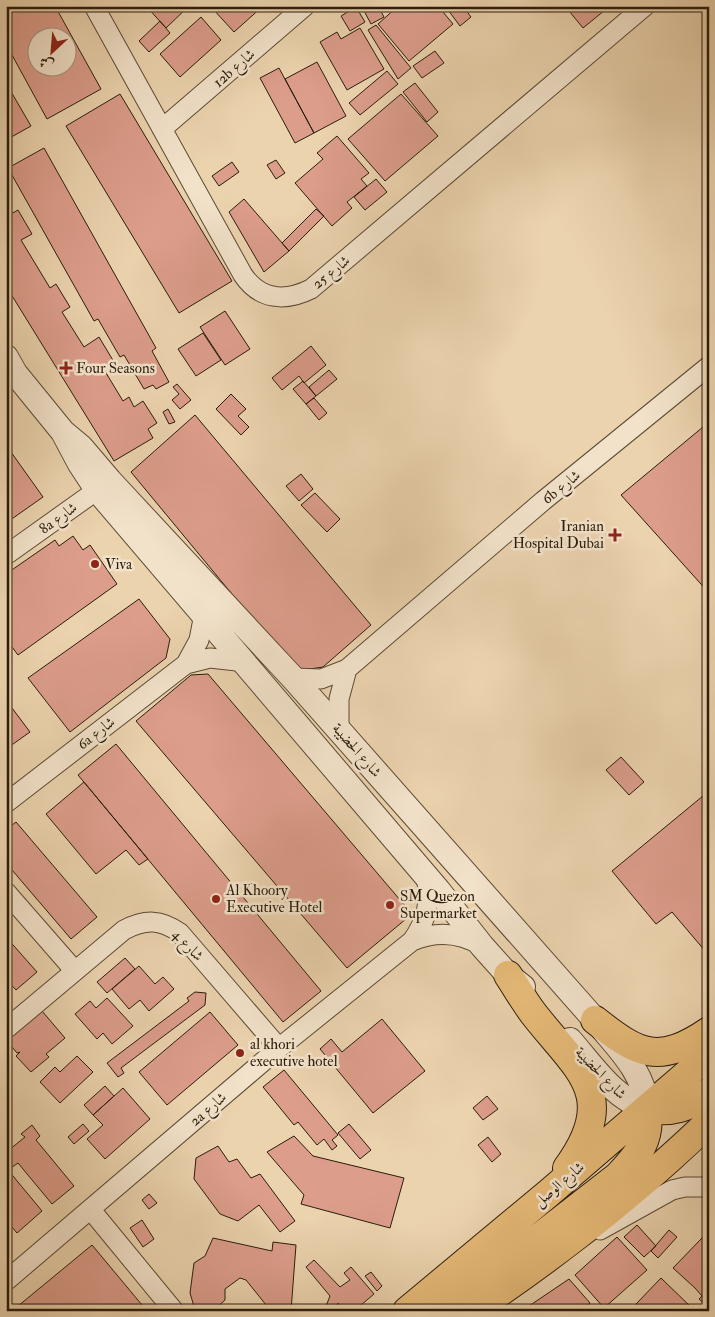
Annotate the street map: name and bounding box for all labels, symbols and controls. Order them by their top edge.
north arrow [28,28,78,78]
street label: 12b شارع [209,45,261,94]
text: ش [36,53,56,74]
street label: شارع 25 [308,251,356,296]
place label: Four Seasons [76,359,155,378]
marker: Four Seasons [60,362,72,374]
street label: 6b شارع [538,466,586,511]
street label: 8a شارع [36,498,83,541]
place label: Iranian Hospital Dubai [513,517,604,554]
marker: Iranian Hospital Dubai [608,528,622,542]
place label: Viva [105,555,133,574]
marker: Viva [89,558,101,570]
street label: 6a شارع [74,713,121,756]
street label: شارع الحضيبة [326,719,385,783]
place label: Al Khoory Executive Hotel [225,881,322,917]
place label: SM Quezon Supermarket [400,887,477,924]
marker: Al Khoory Executive Hotel [210,893,222,905]
marker: SM Quezon Supermarket [384,899,396,911]
street label: شارع 4 [166,925,207,967]
place label: al khori executive hotel [250,1035,338,1071]
street label: شارع الحضيبة [569,1043,630,1106]
marker: al khori executive hotel [234,1047,246,1059]
street label: 2a شارع [186,1088,233,1133]
street label: شارع الوصل [530,1158,590,1213]

